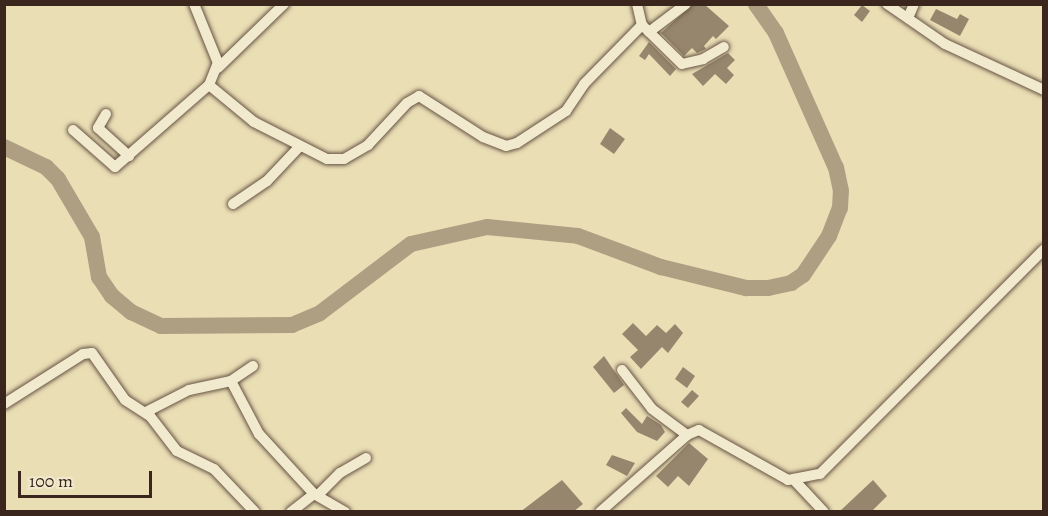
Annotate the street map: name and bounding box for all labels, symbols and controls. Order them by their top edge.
scale bar [21,459,154,497]
text: 100 m [29,469,73,493]

